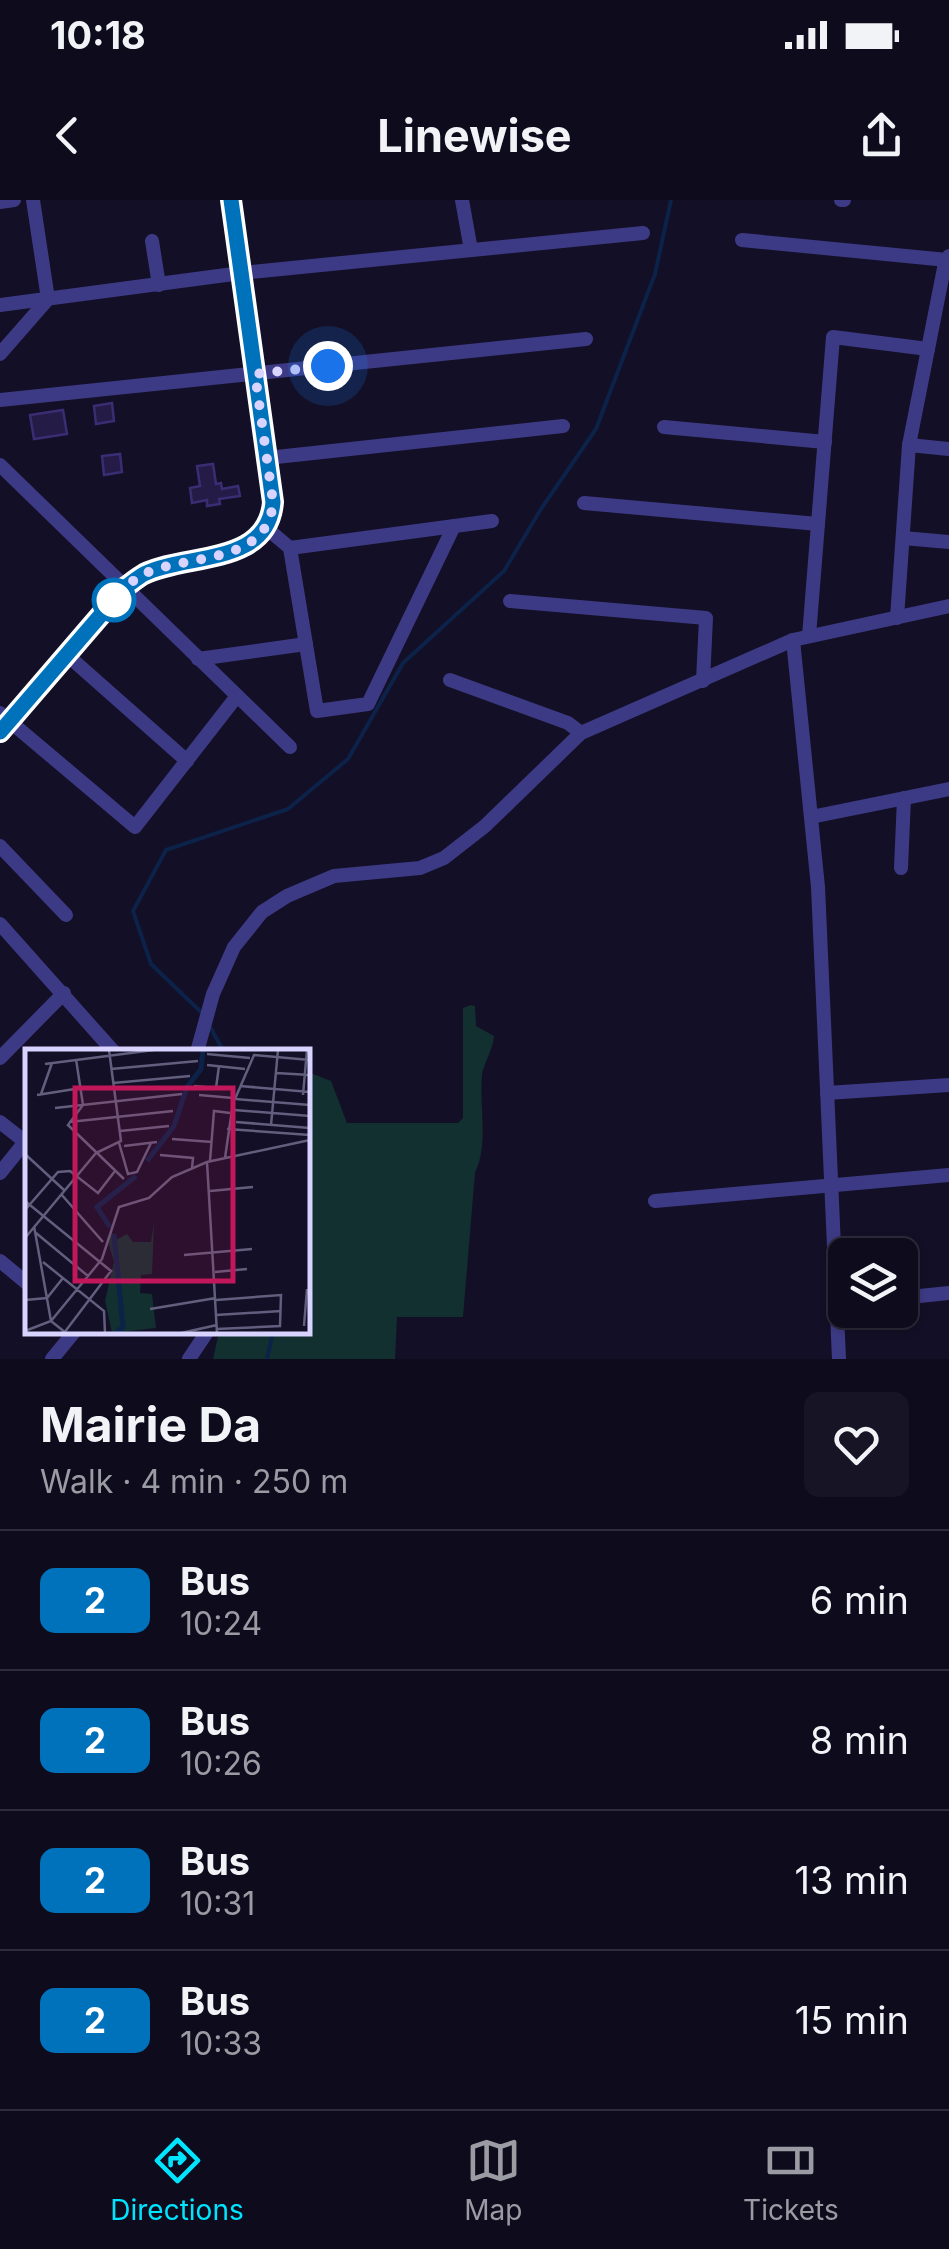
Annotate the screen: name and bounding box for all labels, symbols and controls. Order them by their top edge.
text: 10:18 [50,12,146,58]
icon: back [40,108,95,163]
text: Linewise [377,108,572,163]
icon: share [854,108,909,163]
your location [303,341,353,391]
unlabelled marker [93,579,135,621]
inset map [25,1049,310,1334]
map controls [828,1238,918,1328]
button: layers [828,1238,918,1328]
button: heart [804,1392,909,1497]
text: Mairie Da [40,1395,261,1454]
text: Walk · 4 min · 250 m [40,1462,348,1501]
text: Bus [180,1558,250,1604]
text: 6 min [810,1577,909,1623]
text: 2 [84,1579,106,1621]
text: 10:24 [180,1604,262,1643]
text: Bus [180,1698,250,1744]
text: 8 min [810,1717,909,1763]
text: 2 [84,1719,106,1761]
text: 10:26 [180,1744,262,1783]
text: Bus [180,1838,250,1884]
text: 13 min [794,1857,909,1903]
text: 2 [84,1859,106,1901]
text: 10:31 [180,1884,255,1923]
text: Bus [180,1978,250,2024]
text: 15 min [795,1997,909,2043]
text: 2 [84,1999,106,2041]
text: 10:33 [180,2024,262,2063]
tab: Directions [110,2133,244,2227]
tab: Map [464,2133,523,2227]
tab: Tickets [743,2133,839,2227]

